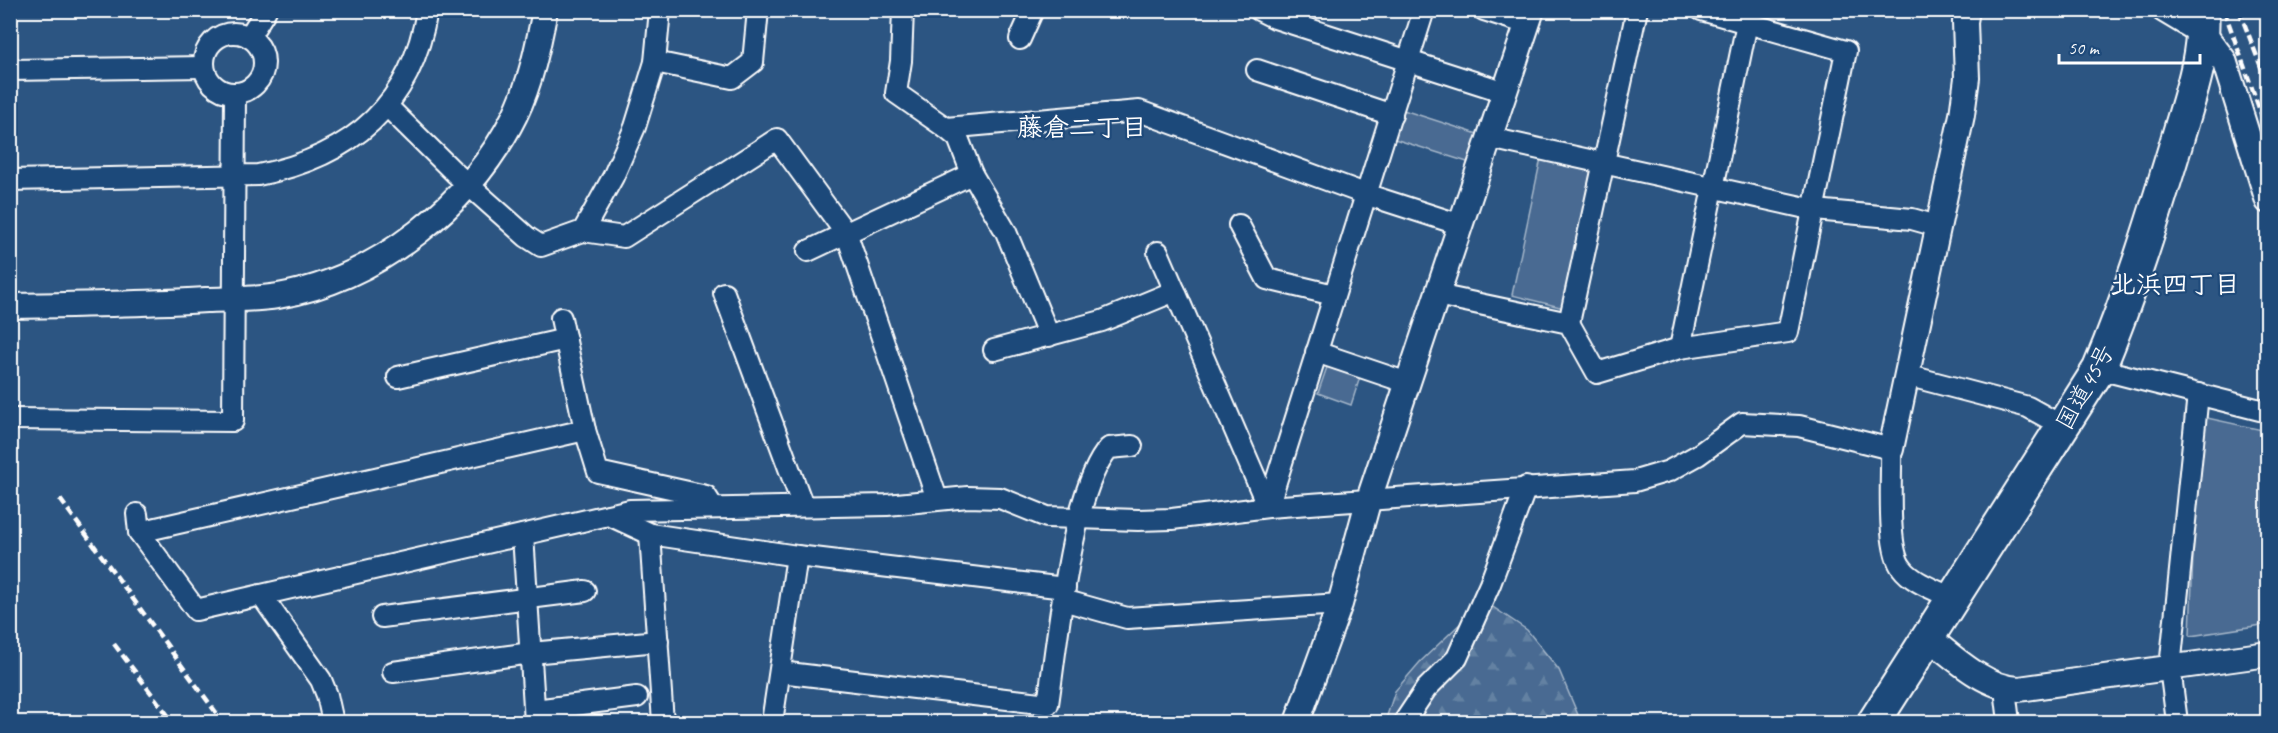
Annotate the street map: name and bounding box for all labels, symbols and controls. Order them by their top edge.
scale bar [2059,27,2200,65]
text: 50 m [2068,37,2101,59]
district label: 藤倉二丁目 [1017,111,1147,144]
district label: 北浜四丁目 [2110,268,2240,301]
street label: 国道45号 [2049,339,2121,435]

